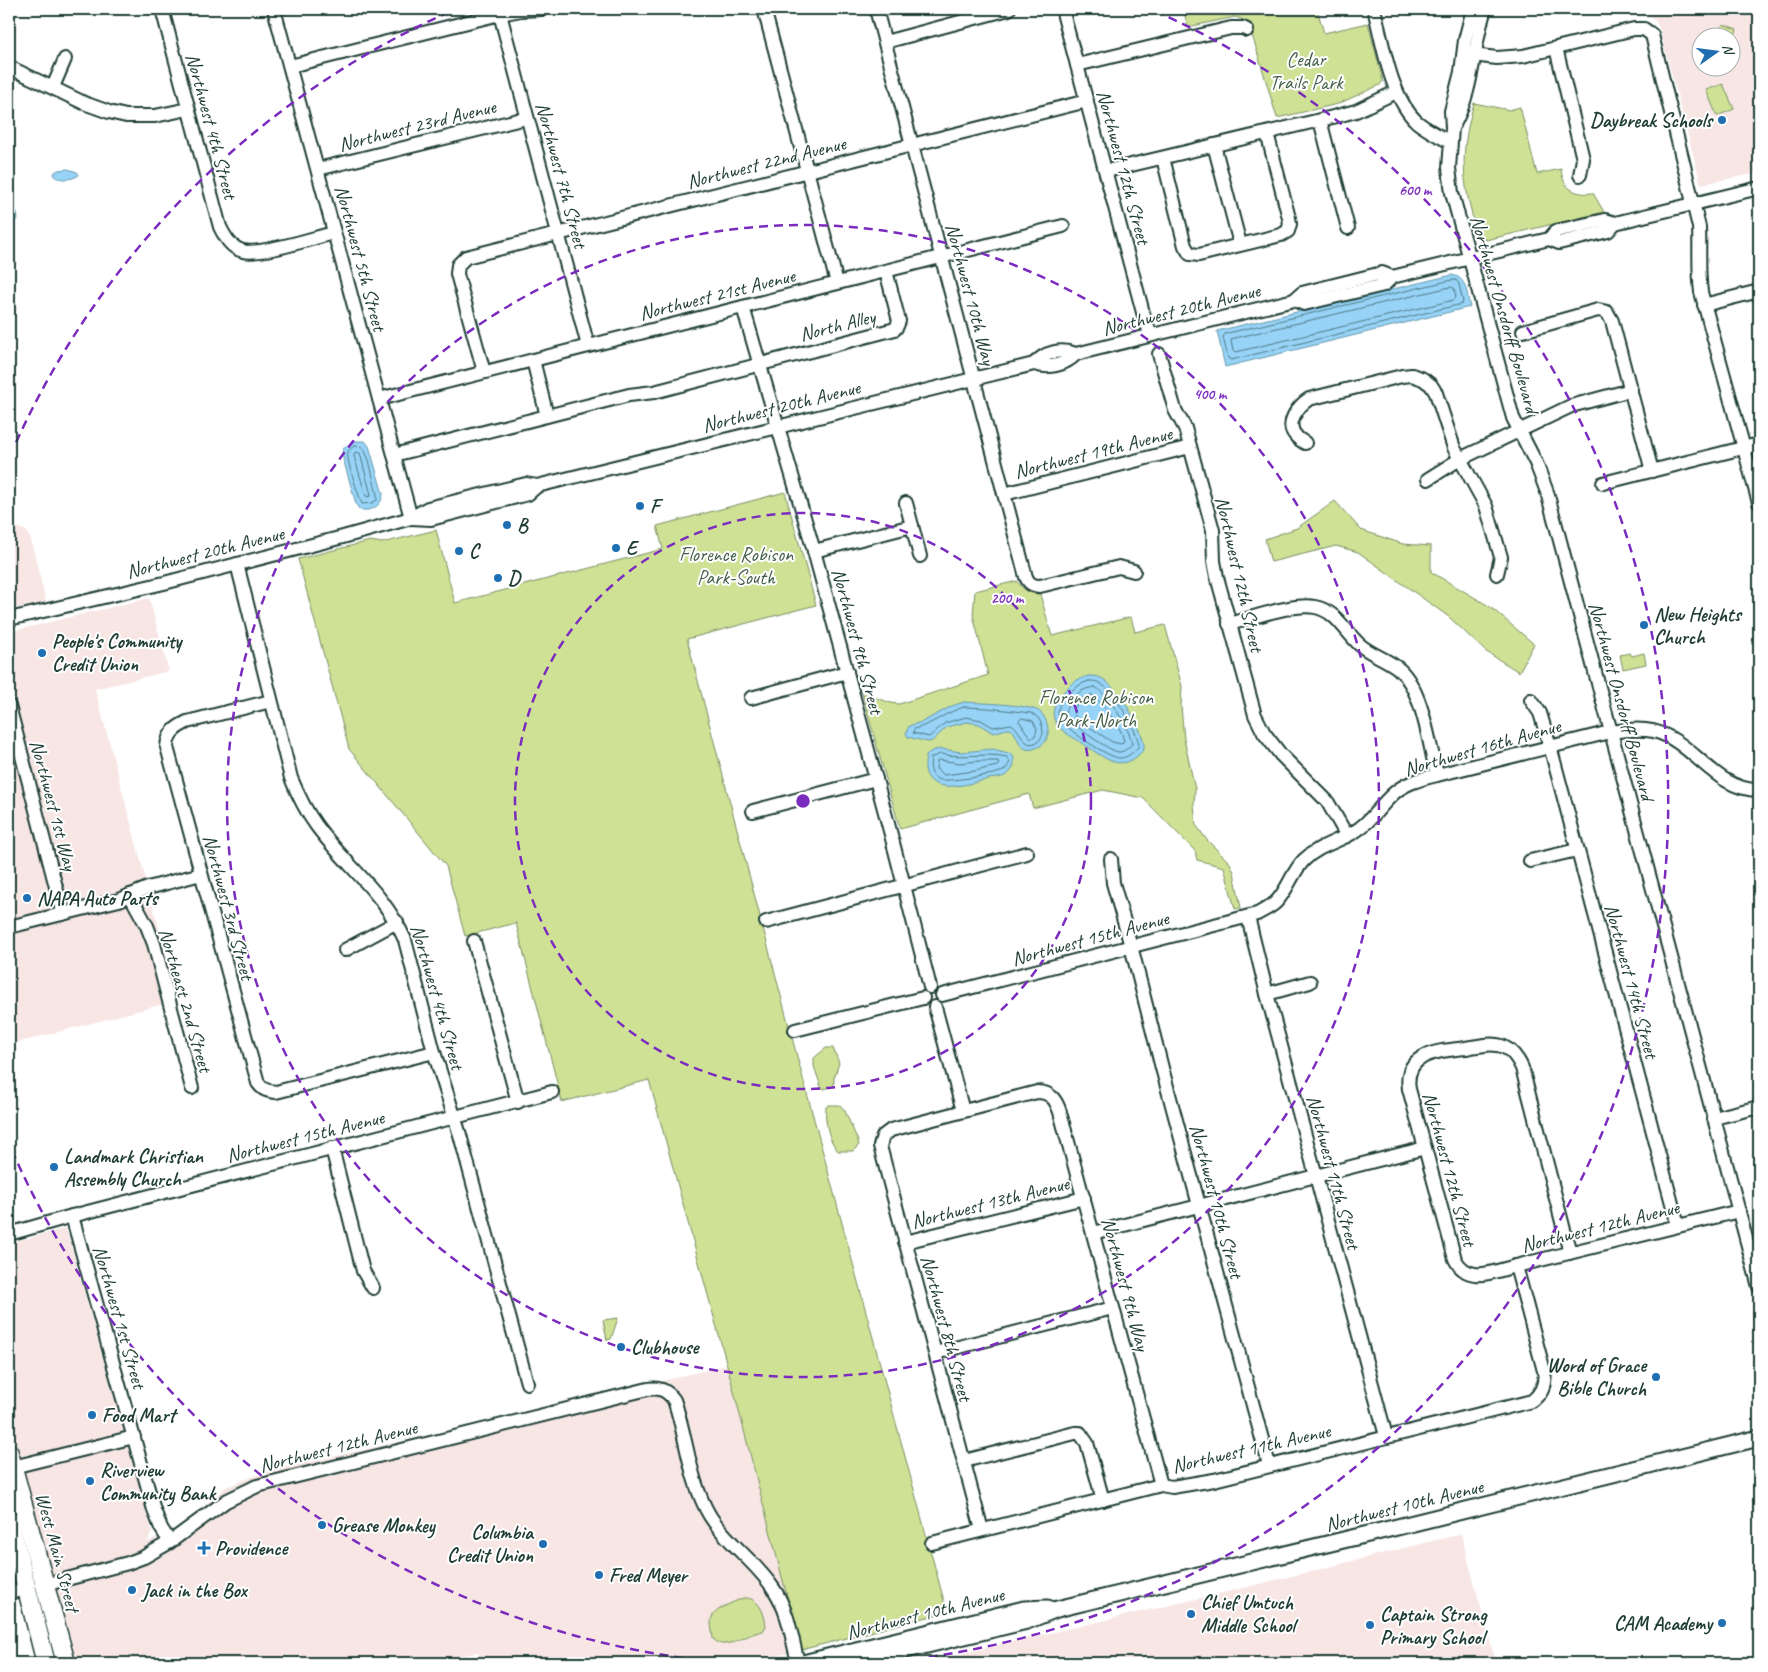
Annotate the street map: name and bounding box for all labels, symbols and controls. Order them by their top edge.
north arrow [1690,28,1740,78]
text: N [1719,43,1738,57]
park label: Cedar Trails Park [1269,47,1344,95]
street label: Northwest 4th Street [180,51,244,204]
street label: Northwest 12th Street [1091,87,1157,249]
street label: Northwest 23rd Avenue [336,94,500,157]
street label: Northwest 7th Street [530,100,594,253]
place label: Daybreak Schools [1590,108,1714,133]
marker: Daybreak Schools [1716,114,1728,126]
street label: Northwest 22nd Avenue [684,130,850,194]
text: 600 m [1399,181,1433,200]
street label: Northwest 5th Street [329,183,393,336]
street label: Northwest Onsdorff Boulevard [1464,213,1546,419]
street label: Northwest 10th Way [940,221,1002,370]
street label: Northwest 21st Avenue [637,263,799,326]
street label: Northwest 20th Avenue [1100,277,1264,341]
street label: North Alley [797,304,880,347]
street label: Northwest 20th Avenue [700,374,864,438]
text: 400 m [1194,385,1228,404]
street label: Northwest 19th Avenue [1012,420,1176,484]
place label: F [650,494,664,519]
street label: Northwest 12th Street [1209,494,1270,657]
marker: F [634,500,646,512]
place label: B [517,513,529,538]
marker: B [501,519,513,531]
street label: Northwest 20th Avenue [124,520,288,584]
place label: E [626,536,640,561]
place label: C [469,539,481,564]
marker: E [610,542,622,554]
park label: Florence Robison Park-South [679,542,794,590]
marker: C [453,545,465,557]
place label: D [508,566,522,591]
street label: Northwest 9th Street [826,566,890,719]
marker: D [492,572,504,584]
text: 200 m [991,589,1025,608]
street label: Northwest Onsdorff Boulevard [1583,599,1661,806]
place label: New Heights Church [1654,602,1743,650]
marker: New Heights Church [1638,619,1650,631]
place label: People's Community Credit Union [52,629,183,677]
marker: People's Community Credit Union [36,647,48,659]
park label: Florence Robison Park-North [1039,685,1154,733]
street label: Northwest 16th Avenue [1401,713,1565,782]
street label: Northwest 1st Way [24,737,84,875]
centre of rings [794,792,812,810]
street label: Northwest 3rd Street [197,832,261,985]
place label: NAPA Auto Parts [37,886,159,911]
marker: NAPA Auto Parts [21,892,33,904]
street label: Northwest 14th Street [1599,901,1665,1063]
street label: Northwest 15th Avenue [1009,905,1173,971]
street label: Northwest 4th Street [405,922,471,1075]
street label: Northeast 2nd Street [153,925,219,1077]
street label: Northwest 12th Street [1417,1089,1483,1251]
street label: Northwest 11th Street [1301,1092,1367,1254]
street label: Northwest 15th Avenue [224,1104,388,1168]
street label: Northwest 10th Street [1184,1121,1250,1283]
place label: Landmark Christian Assembly Church [64,1144,204,1192]
marker: Landmark Christian Assembly Church [48,1161,60,1173]
street label: Northwest 13th Avenue [909,1170,1073,1234]
street label: Northwest 12th Avenue [1519,1194,1683,1258]
street label: Northwest 9th Way [1096,1215,1156,1355]
street label: Northwest 1st Street [87,1243,153,1394]
street label: Northwest 8th Street [915,1253,979,1406]
place label: Clubhouse [631,1335,700,1360]
marker: Clubhouse [615,1341,627,1353]
place label: Word of Grace Bible Church [1547,1353,1648,1401]
marker: Word of Grace Bible Church [1650,1371,1662,1383]
place label: Food Mart [102,1403,178,1428]
marker: Food Mart [86,1409,98,1421]
street label: Northwest 12th Avenue [257,1414,421,1478]
street label: Northwest 11th Avenue [1170,1418,1334,1479]
place label: Riverview Community Bank [100,1458,218,1507]
street label: Northwest 10th Avenue [1323,1473,1487,1537]
marker: Riverview Community Bank [84,1475,96,1487]
street label: West Main Street [30,1490,86,1618]
place label: Grease Monkey [332,1513,437,1539]
marker: Grease Monkey [316,1519,328,1531]
place label: Columbia Credit Union [447,1520,535,1568]
place label: Providence [215,1536,289,1561]
marker: Columbia Credit Union [537,1538,549,1550]
marker: Providence [197,1541,211,1555]
place label: Fred Meyer [609,1563,690,1588]
marker: Fred Meyer [593,1569,605,1581]
place label: Jack in the Box [140,1578,249,1603]
street label: Northwest 10th Avenue [844,1581,1008,1645]
marker: Jack in the Box [126,1584,138,1596]
place label: Chief Umtuch Middle School [1201,1590,1298,1638]
place label: Captain Strong Primary School [1380,1602,1489,1650]
marker: Chief Umtuch Middle School [1185,1608,1197,1620]
place label: CAM Academy [1614,1611,1714,1636]
marker: CAM Academy [1716,1617,1728,1629]
marker: Captain Strong Primary School [1364,1619,1376,1631]

